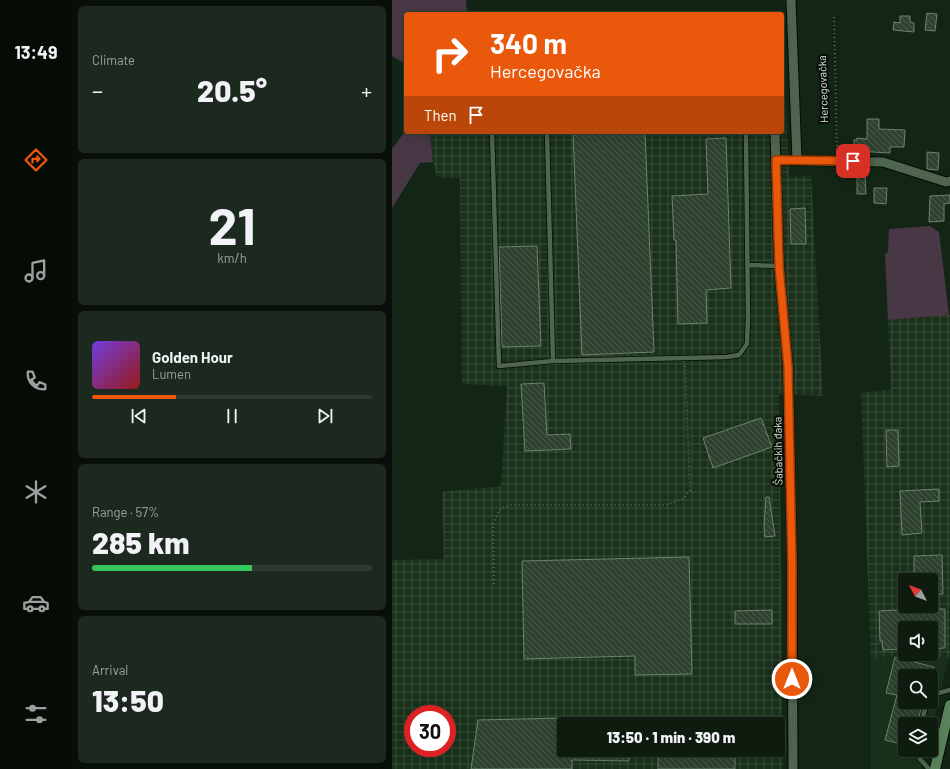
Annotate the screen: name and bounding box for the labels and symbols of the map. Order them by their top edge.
street label: Hercegovačka [815,55,830,123]
pin [836,144,870,178]
street label: Šabačkih đaka [770,417,785,485]
north arrow [898,573,938,613]
position arrow [771,658,813,700]
speed limit sign: 30 [404,705,456,757]

